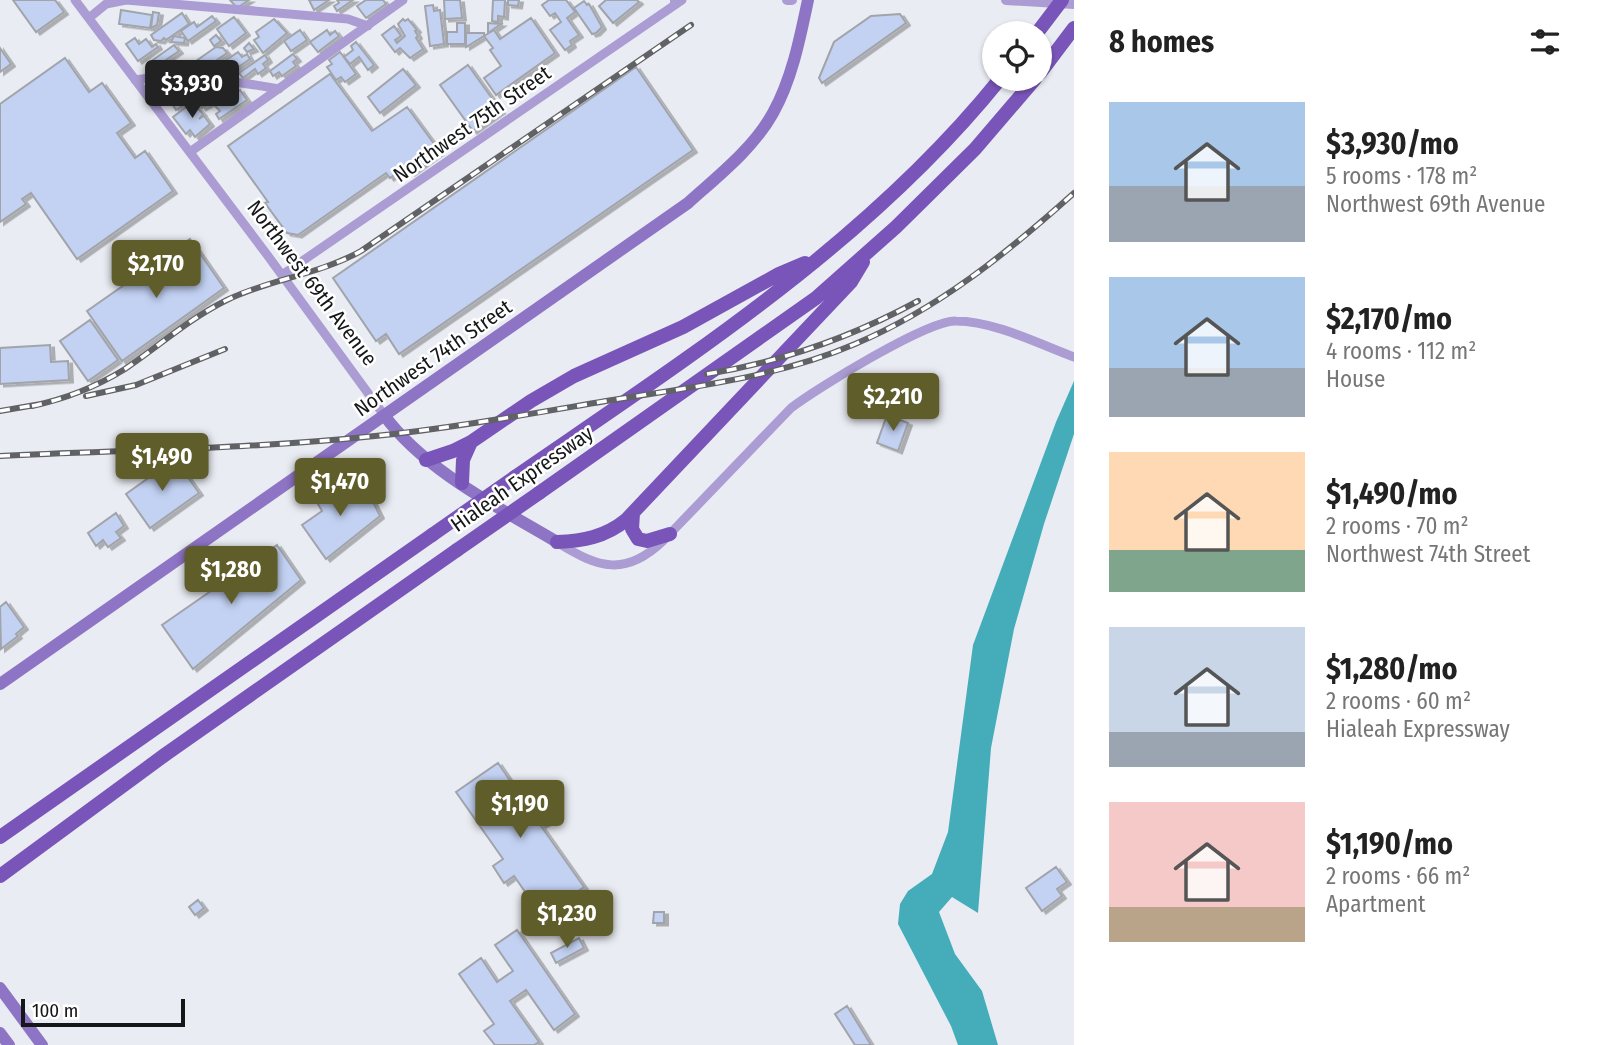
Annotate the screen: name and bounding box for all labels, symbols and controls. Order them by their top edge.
map controls [982,21,1052,91]
button: locate [982,21,1052,91]
icon: filters [1526,23,1564,61]
text: 8 homes [1109,24,1214,60]
pin: $3,930 [135,60,249,120]
street label: Northwest 75th Street [388,60,556,188]
text: $3,930 [161,69,223,97]
text: $3,930/mo [1326,126,1459,162]
icon: home [1165,130,1249,214]
text: 5 rooms · 178 m² [1326,162,1477,190]
text: Northwest 69th Avenue [1326,190,1545,218]
street label: Northwest 69th Avenue [241,195,383,371]
pin: $2,170 [99,240,213,300]
text: $2,170 [128,249,184,277]
street label: Northwest 74th Street [349,294,517,422]
text: $2,170/mo [1326,301,1452,337]
icon: home [1165,305,1249,389]
text: 4 rooms · 112 m² [1326,337,1476,365]
text: House [1326,365,1385,393]
pin: $2,210 [836,374,950,433]
text: $2,210 [863,382,923,410]
street label: Hialeah Expressway [446,420,599,538]
pin: $1,490 [105,434,219,493]
text: $1,490 [132,442,192,470]
pin: $1,470 [283,458,397,518]
text: $1,470 [311,467,369,495]
text: $1,490/mo [1326,476,1458,512]
icon: home [1165,480,1249,564]
text: 2 rooms · 70 m² [1326,512,1469,540]
text: Northwest 74th Street [1326,540,1530,568]
pin: $1,280 [174,546,288,606]
text: $1,280 [201,555,261,583]
text: $1,280/mo [1326,651,1458,687]
icon: home [1165,655,1249,739]
text: 2 rooms · 60 m² [1326,687,1471,715]
text: Hialeah Expressway [1326,715,1510,743]
pin: $1,190 [463,780,577,840]
text: $1,190 [491,789,549,817]
text: $1,190/mo [1326,826,1453,862]
icon: home [1165,830,1249,914]
text: 2 rooms · 66 m² [1326,862,1470,890]
pin: $1,230 [510,890,624,950]
text: Apartment [1326,890,1426,918]
text: $1,230 [537,899,597,927]
scale bar [21,996,186,1028]
text: 100 m [32,999,78,1022]

